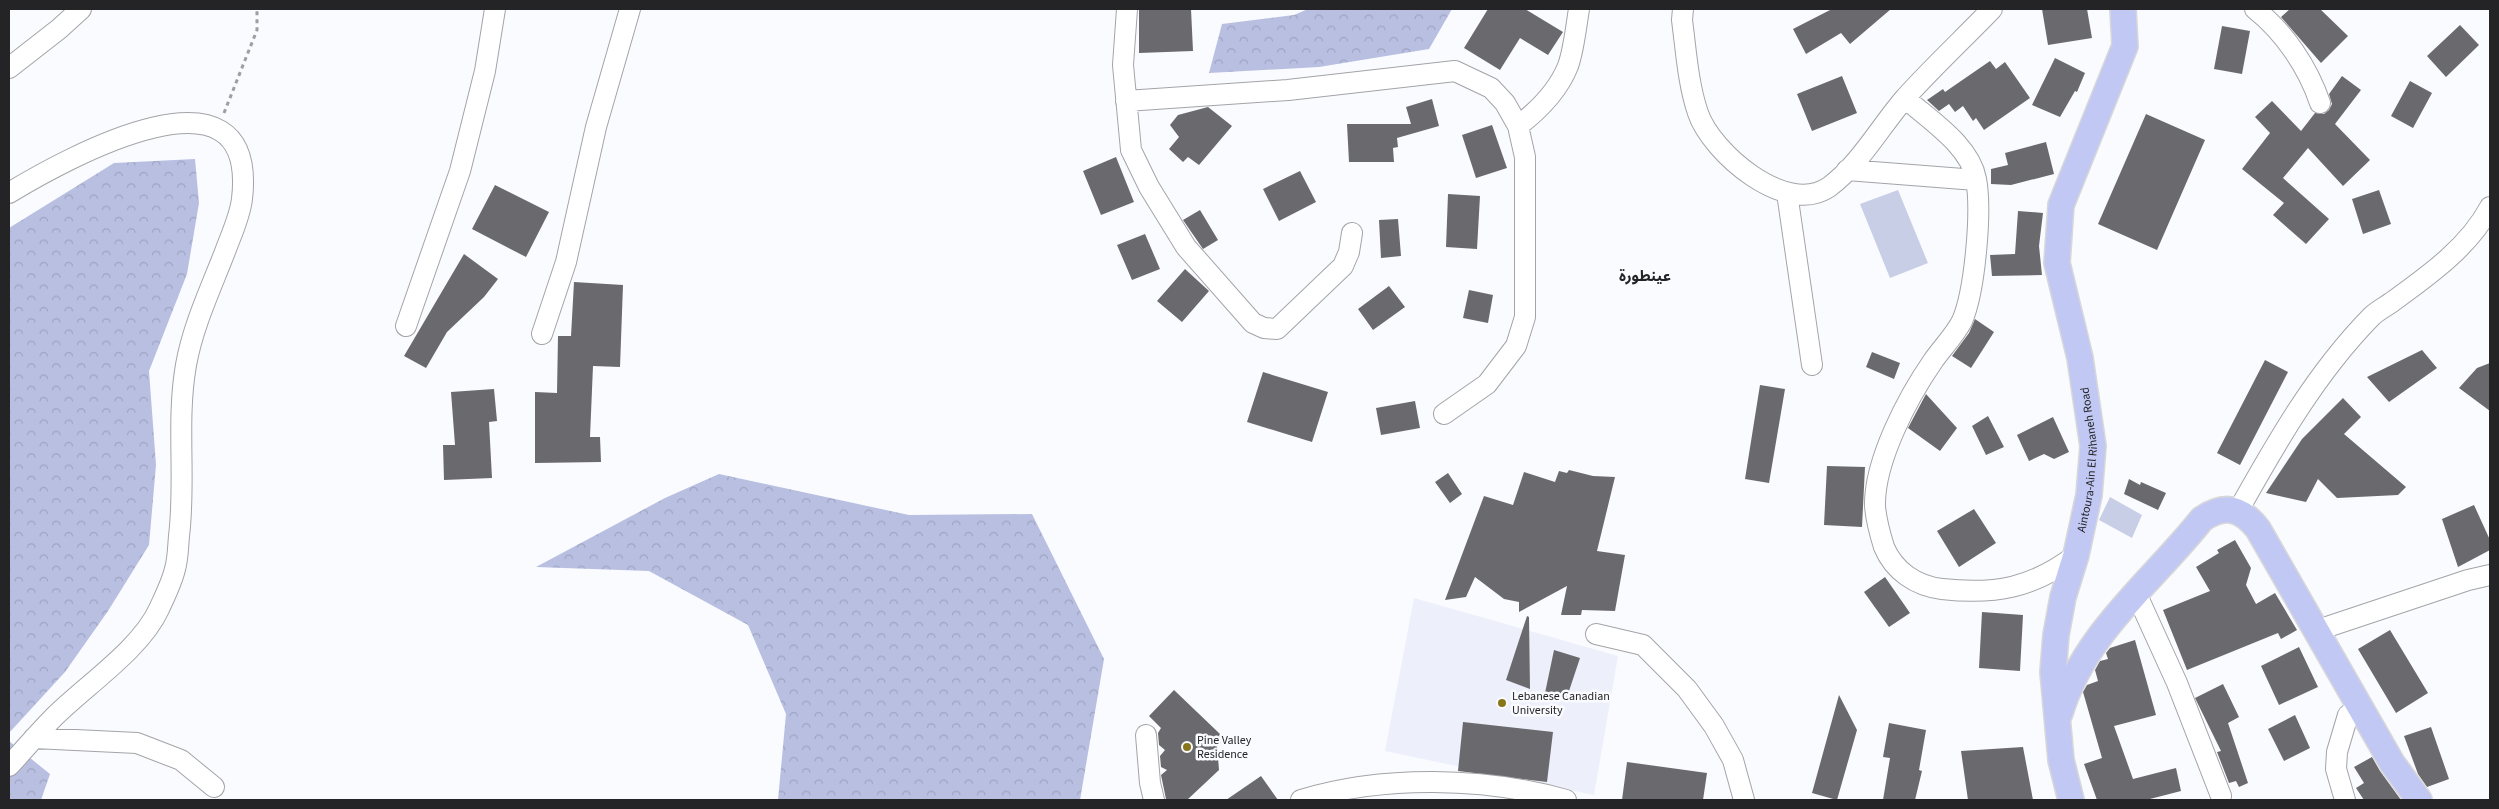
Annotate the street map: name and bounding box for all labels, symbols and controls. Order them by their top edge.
district label: عينطورة [1619,266,1671,287]
street label: Aintoura-Ain El Rihaneh Road [2073,386,2101,534]
place label: Lebanese Canadian University [1512,688,1610,719]
marker: Lebanese Canadian University [1496,697,1508,709]
place label: Pine Valley Residence [1197,732,1252,763]
marker: Pine Valley Residence [1181,741,1193,753]

